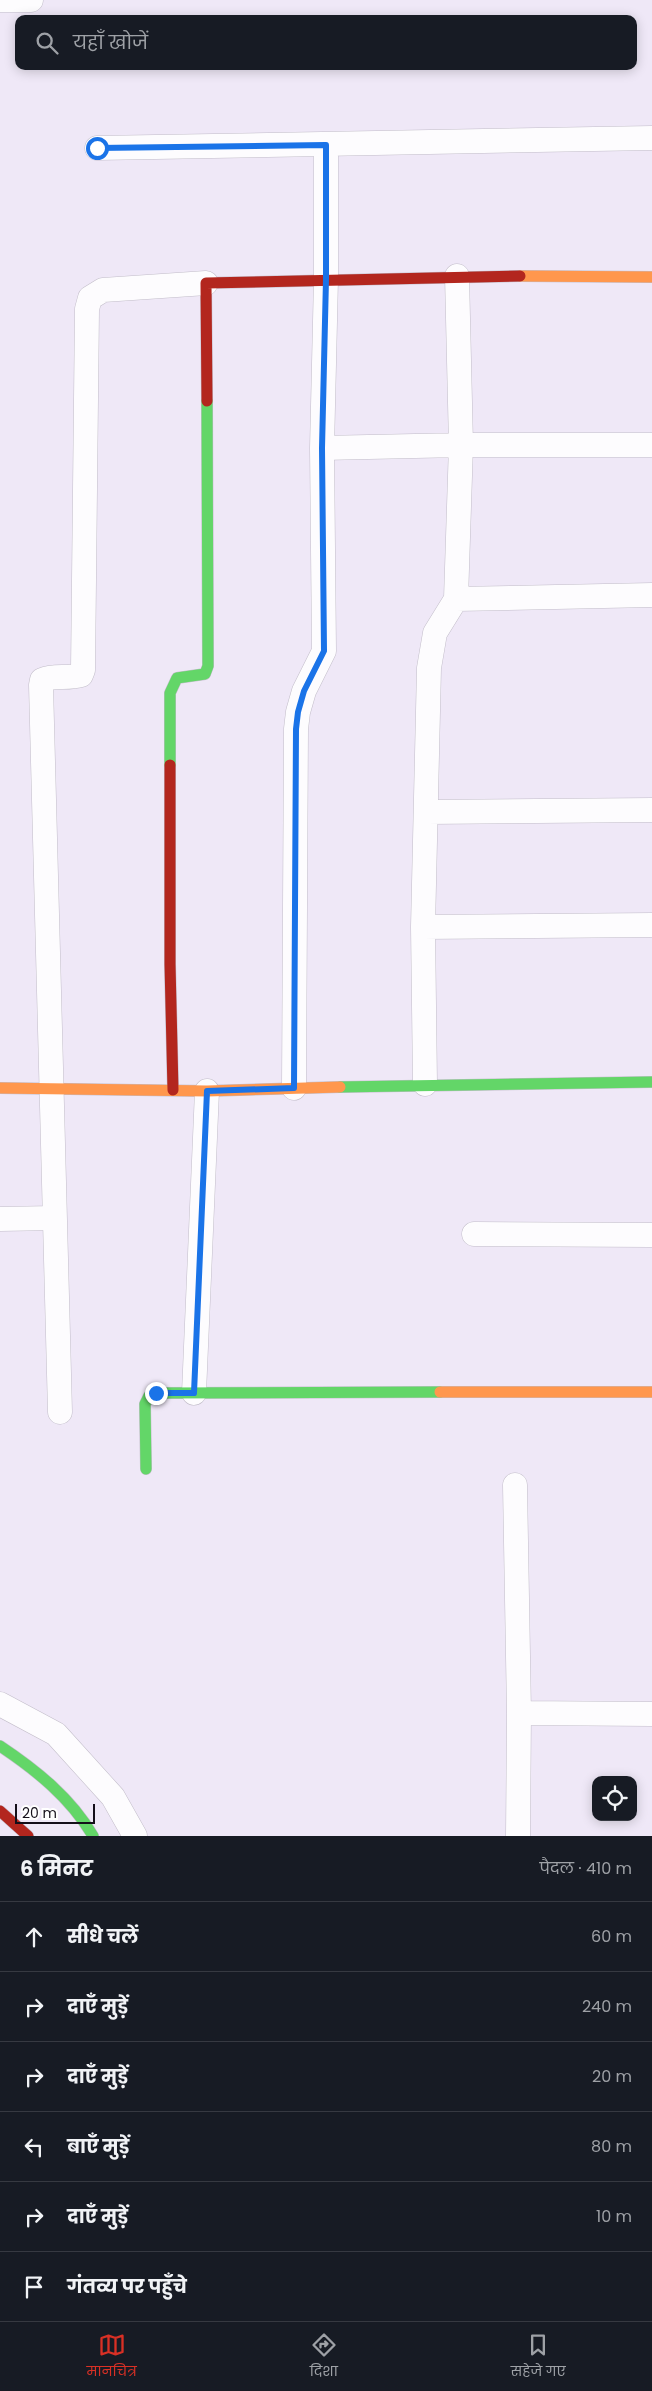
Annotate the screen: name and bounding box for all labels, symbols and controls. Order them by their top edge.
search box [15,15,637,70]
icon: search [33,29,61,57]
text: यहाँ खोजें [73,29,148,56]
route start [86,137,109,160]
route end [145,1382,168,1405]
map controls [592,1776,637,1821]
button: locate [592,1776,637,1821]
scale bar [15,1801,95,1824]
text: 20 m [22,1803,57,1823]
text: 6 मिनट [20,1854,93,1883]
text: पैदल · 410 m [539,1857,632,1880]
icon: ahead [20,1923,48,1951]
text: सीधे चलें [67,1923,138,1950]
text: 60 m [591,1925,632,1948]
icon: right [20,1993,48,2021]
text: दाएँ मुड़ें [67,1993,128,2020]
text: 240 m [582,1995,632,2018]
icon: right [20,2063,48,2091]
text: दाएँ मुड़ें [67,2063,128,2090]
text: 20 m [592,2065,632,2088]
icon: left [20,2133,48,2161]
text: बाएँ मुड़ें [67,2133,129,2160]
text: 80 m [591,2135,632,2158]
icon: right [20,2203,48,2231]
text: दाएँ मुड़ें [67,2203,128,2230]
text: 10 m [596,2205,632,2228]
icon: arrive [20,2273,48,2301]
text: गंतव्य पर पहुँचे [67,2273,187,2300]
tab: मानचित्र [86,2331,137,2382]
tab: दिशा [310,2331,338,2382]
tab: सहेजे गए [511,2331,566,2382]

